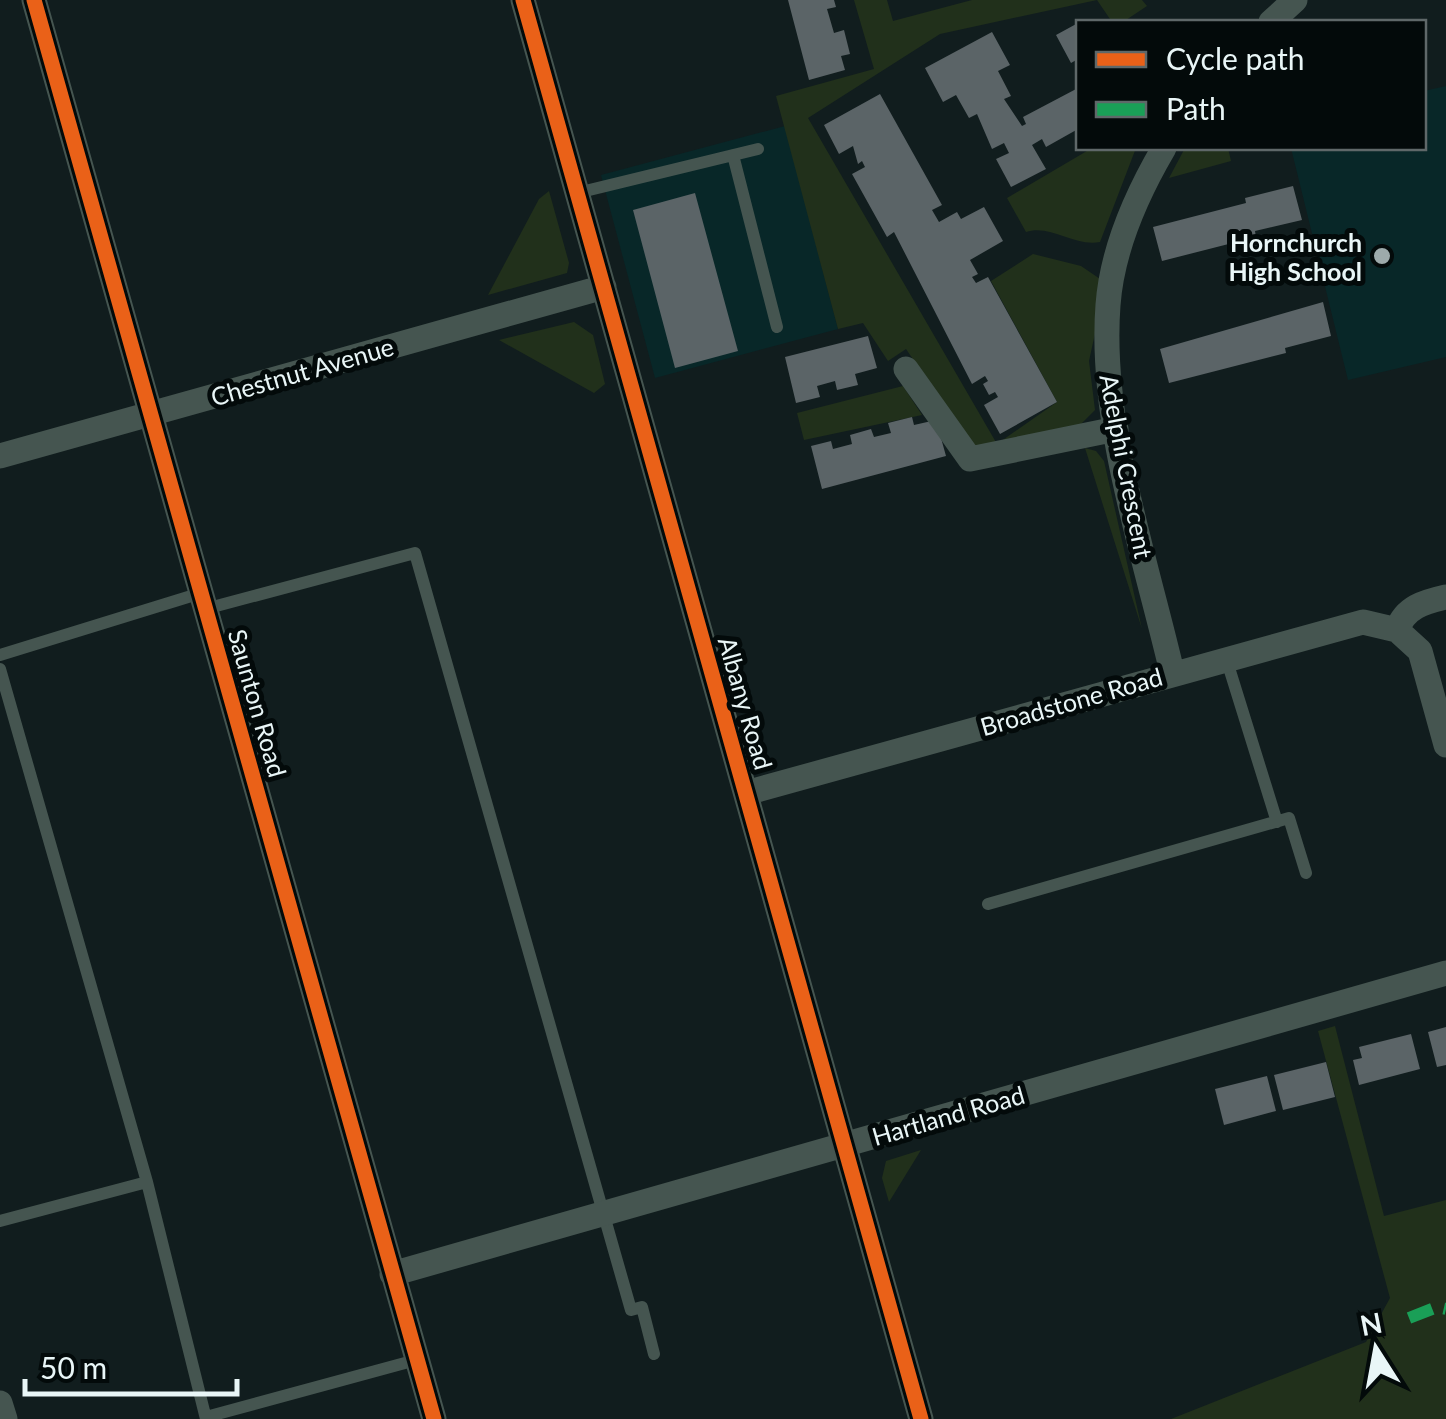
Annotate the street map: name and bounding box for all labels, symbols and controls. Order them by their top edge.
legend [1076,20,1426,150]
text: Cycle path [1166,40,1305,76]
text: Path [1166,90,1226,126]
place label: Hornchurch High School [1228,227,1362,286]
marker: Hornchurch High School [1371,245,1393,267]
street label: Chestnut Avenue [207,331,397,411]
street label: Adelphi Crescent [1094,371,1160,561]
street label: Saunton Road [223,626,293,780]
street label: Albany Road [713,633,779,773]
street label: Broadstone Road [977,661,1165,741]
street label: Hartland Road [868,1079,1028,1151]
north arrow [1326,1299,1426,1399]
text: N [1357,1305,1385,1342]
scale bar [25,1334,238,1396]
text: 50 m [40,1349,107,1385]

